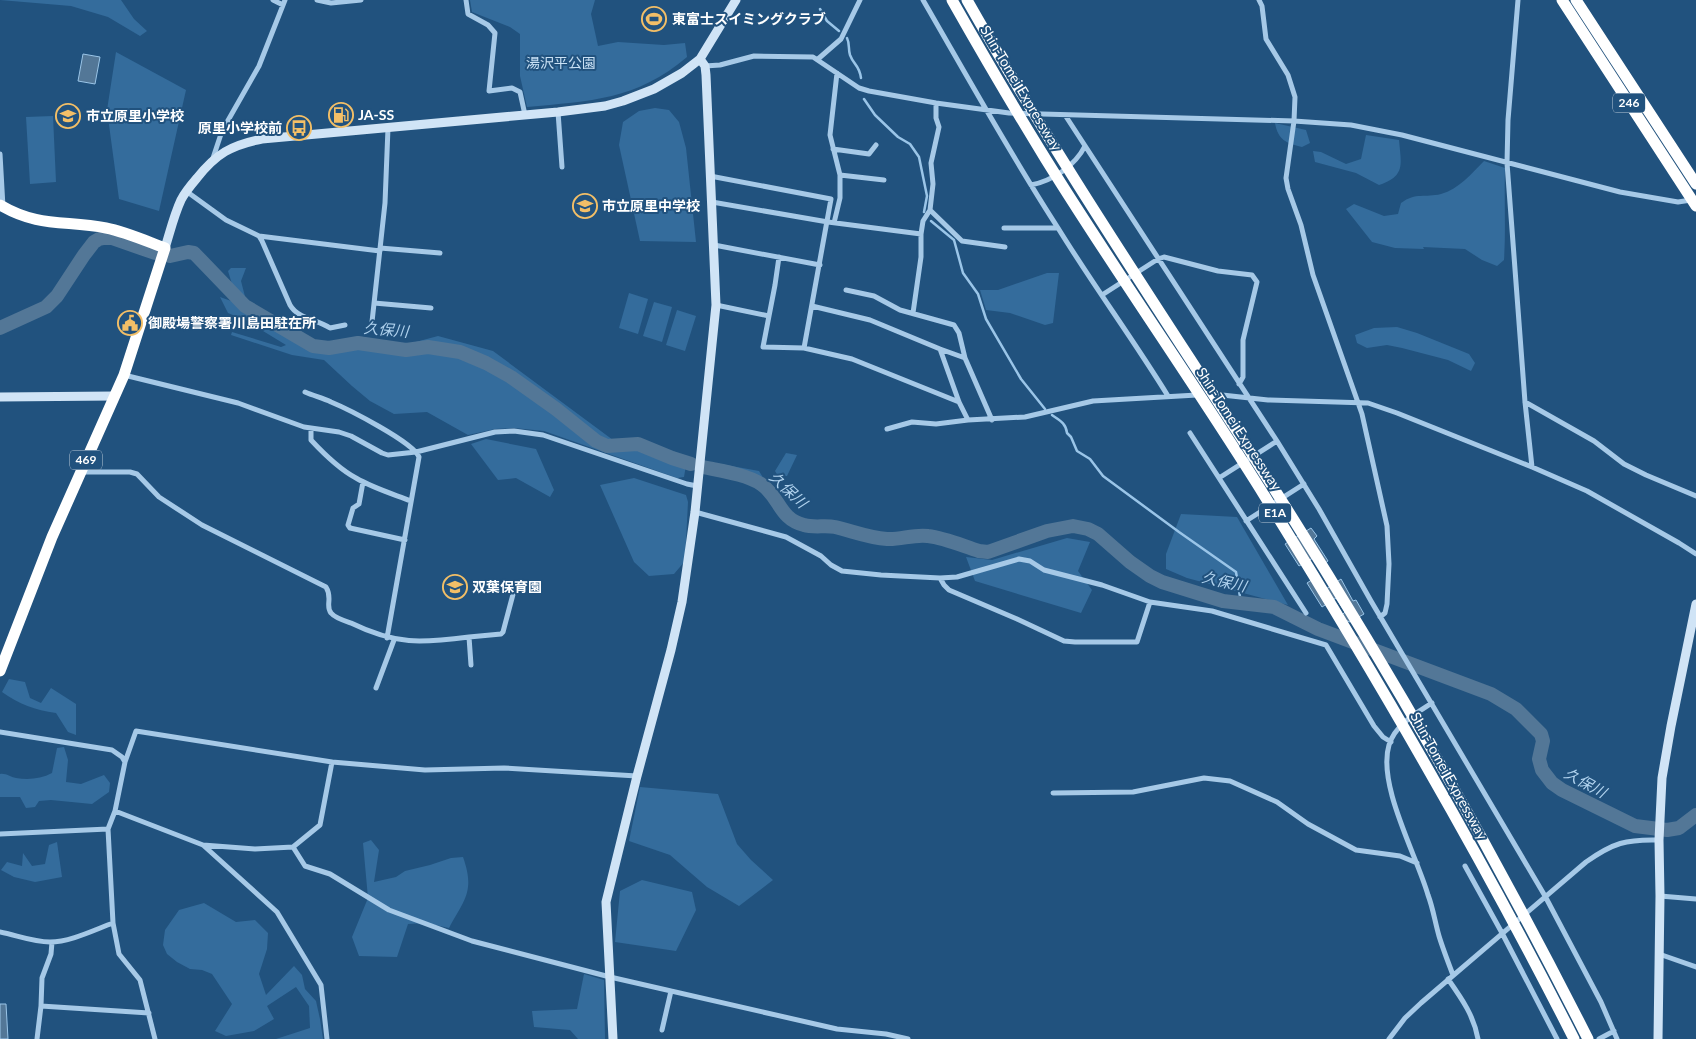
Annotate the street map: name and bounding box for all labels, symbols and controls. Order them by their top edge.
sports icon: 東富士スイミングクラブ [641,6,667,32]
place label: 東富士スイミングクラブ [672,10,826,27]
street label: Shin-Tomei Expressway [977,22,1066,154]
park label: 湯沢平公園 [526,54,596,71]
road number: 246 [1613,94,1645,112]
fuel station icon: JA-SS [328,102,354,128]
school or university icon: 市立原里小学校 [55,103,81,129]
place label: JA-SS [358,106,394,123]
place label: 市立原里小学校 [86,107,184,124]
bus stop icon: 原里小学校前 [286,115,312,141]
place label: 原里小学校前 [198,119,282,136]
school or university icon: 市立原里中学校 [572,193,598,219]
place label: 市立原里中学校 [602,197,700,214]
public building icon: 御殿場警察署川島田駐在所 [117,310,143,336]
place label: 御殿場警察署川島田駐在所 [148,314,316,331]
water label: 久保川 [363,318,411,340]
street label: Shin-Tomei Expressway [1193,364,1286,494]
road number: 469 [70,450,102,470]
water label: 久保川 [766,467,813,513]
road number: E1A [1259,503,1291,522]
water label: 久保川 [1200,567,1250,595]
school or university icon: 双葉保育園 [442,574,468,600]
place label: 双葉保育園 [472,578,542,595]
street label: Shin-Tomei Expressway [1407,709,1492,843]
water label: 久保川 [1561,763,1611,802]

